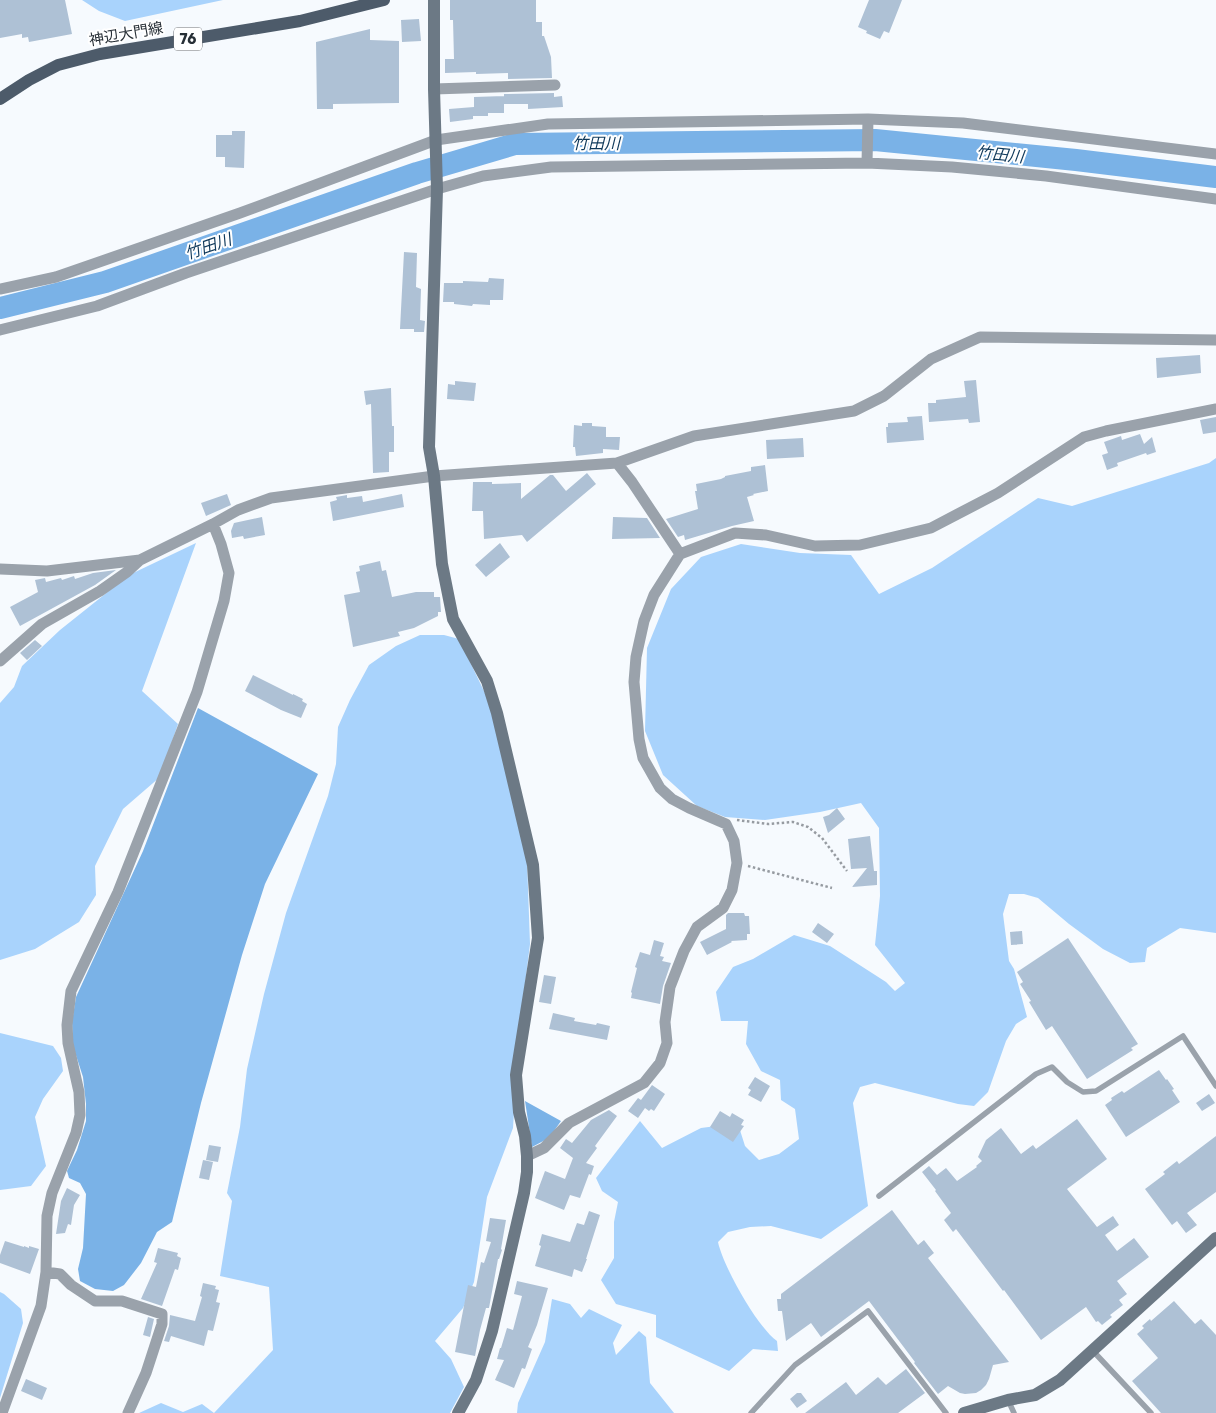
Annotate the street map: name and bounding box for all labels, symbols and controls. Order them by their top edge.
street label: 神辺大門線 [87,19,165,49]
road number: 76 [174,28,202,50]
water label: 竹田川 [572,134,622,153]
water label: 竹田川 [975,143,1027,167]
water label: 竹田川 [182,229,236,263]

